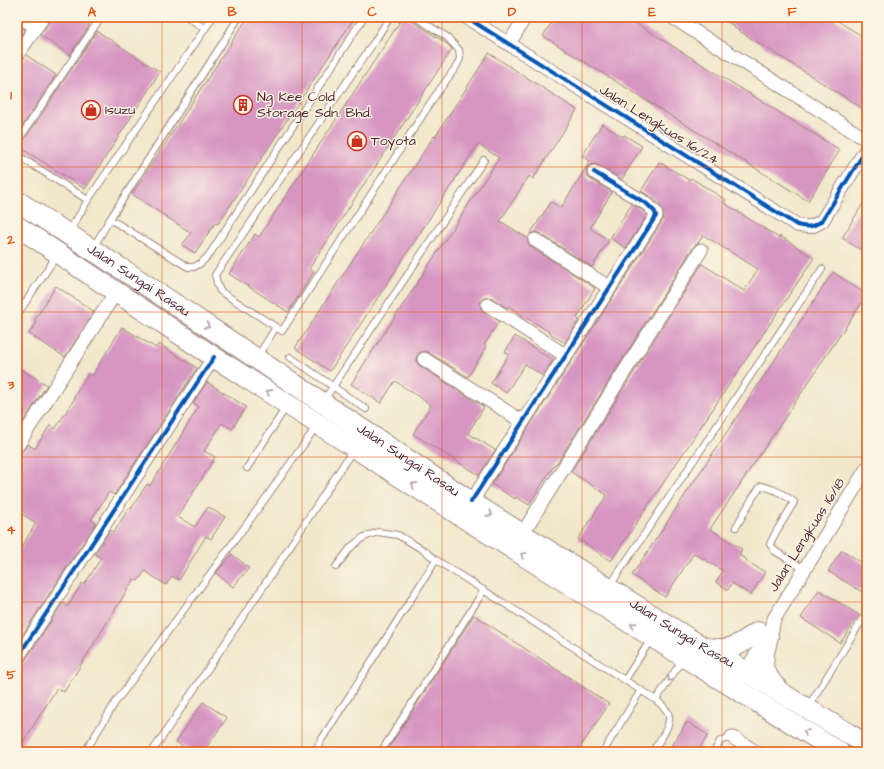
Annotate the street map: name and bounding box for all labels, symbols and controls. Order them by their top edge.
text: A [88,3,97,21]
text: B [227,3,237,21]
text: C [367,3,377,21]
text: D [508,3,517,21]
text: E [648,3,656,21]
text: F [787,3,797,21]
street label: Jalan Lengkuas 16/24 [595,80,723,170]
text: 1 [10,86,12,104]
place label: Ng Kee Cold Storage Sdn. Bhd. [257,87,372,123]
building icon: Ng Kee Cold Storage Sdn. Bhd. [232,94,254,116]
shop icon: Isuzu [80,99,102,121]
place label: Isuzu [105,100,135,120]
shop icon: Toyota [346,130,368,152]
place label: Toyota [371,131,416,151]
text: 2 [6,231,15,249]
street label: Jalan Sungai Rasau [83,239,194,322]
one-way arrow [203,321,210,329]
text: 3 [7,376,15,394]
one-way arrow [266,389,273,397]
street label: Jalan Sungai Rasau [353,418,463,502]
street label: Jalan Lengkuas 16/18 [764,474,850,596]
one-way arrow [411,483,418,490]
one-way arrow [486,509,493,517]
text: 4 [7,521,16,539]
one-way arrow [520,552,527,560]
street label: Jalan Sungai Rasau [625,593,738,673]
one-way arrow [630,622,637,630]
text: 5 [6,666,16,684]
one-way arrow [668,674,675,681]
one-way arrow [803,729,810,736]

